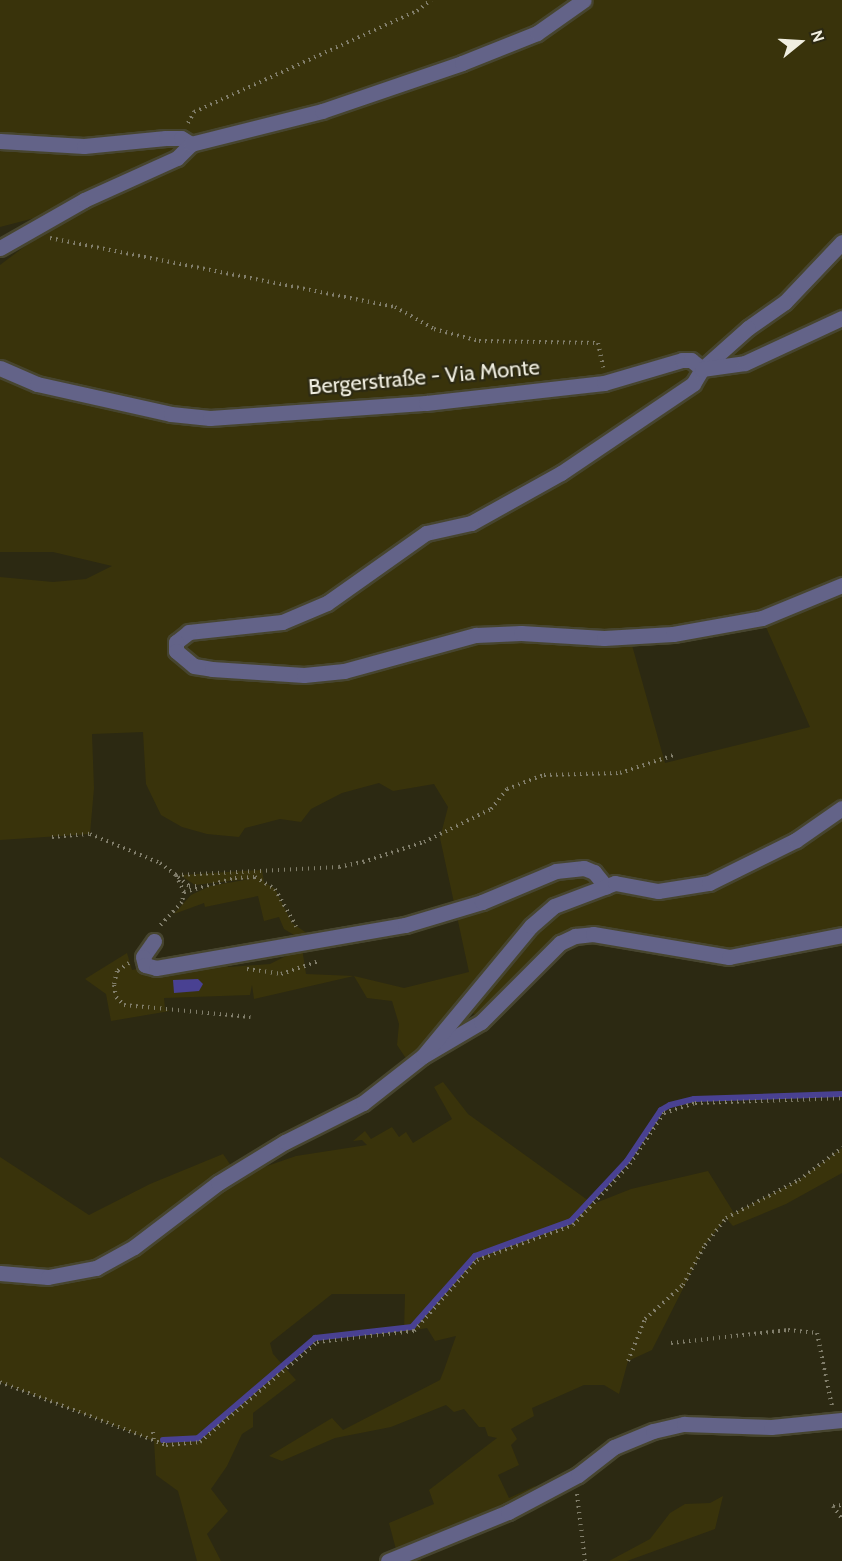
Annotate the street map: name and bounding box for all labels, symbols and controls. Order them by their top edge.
north arrow [770,12,830,72]
text: N [807,28,828,45]
street label: Bergerstraße - Via Monte [307,354,541,400]

